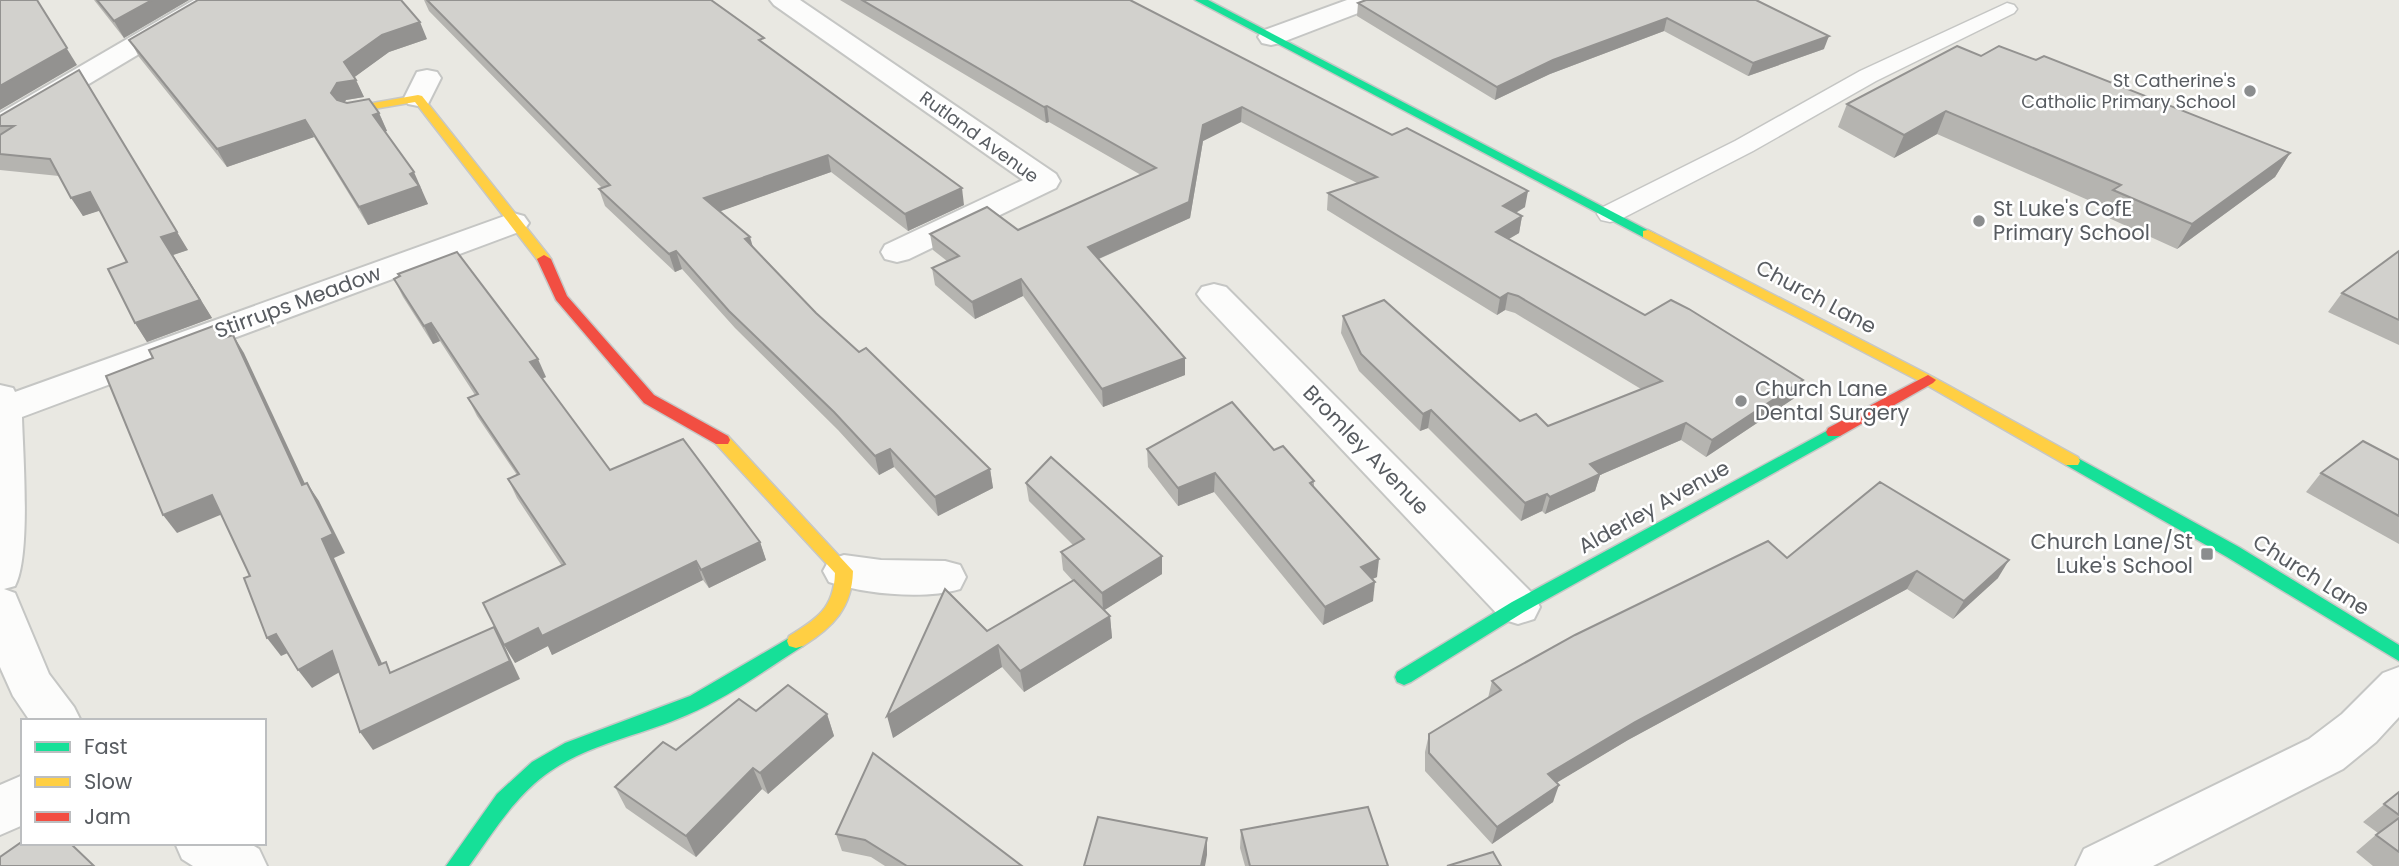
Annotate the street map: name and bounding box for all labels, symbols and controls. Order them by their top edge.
place label: St Catherine's Catholic Primary School [2021,68,2236,114]
marker: St Catherine's Catholic Primary School [2242,83,2258,99]
street label: Rutland Avenue [915,85,1044,188]
place label: St Luke's CofE Primary School [1993,194,2150,247]
marker: St Luke's CofE Primary School [1971,213,1987,229]
street label: Church Lane [1751,253,1882,340]
street label: Stirrups Meadow [211,258,385,345]
place label: Church Lane Dental Surgery [1755,374,1910,427]
street label: Bromley Avenue [1297,378,1436,521]
marker: Church Lane Dental Surgery [1733,393,1749,409]
street label: Alderley Avenue [1573,453,1735,560]
place label: Church Lane/St Luke's School [2031,527,2193,580]
street label: Church Lane [2247,527,2375,622]
marker: Church Lane/St Luke's School [2199,546,2215,562]
legend [21,719,266,845]
text: Fast [84,732,127,761]
text: Slow [84,767,132,796]
text: Jam [84,802,131,831]

